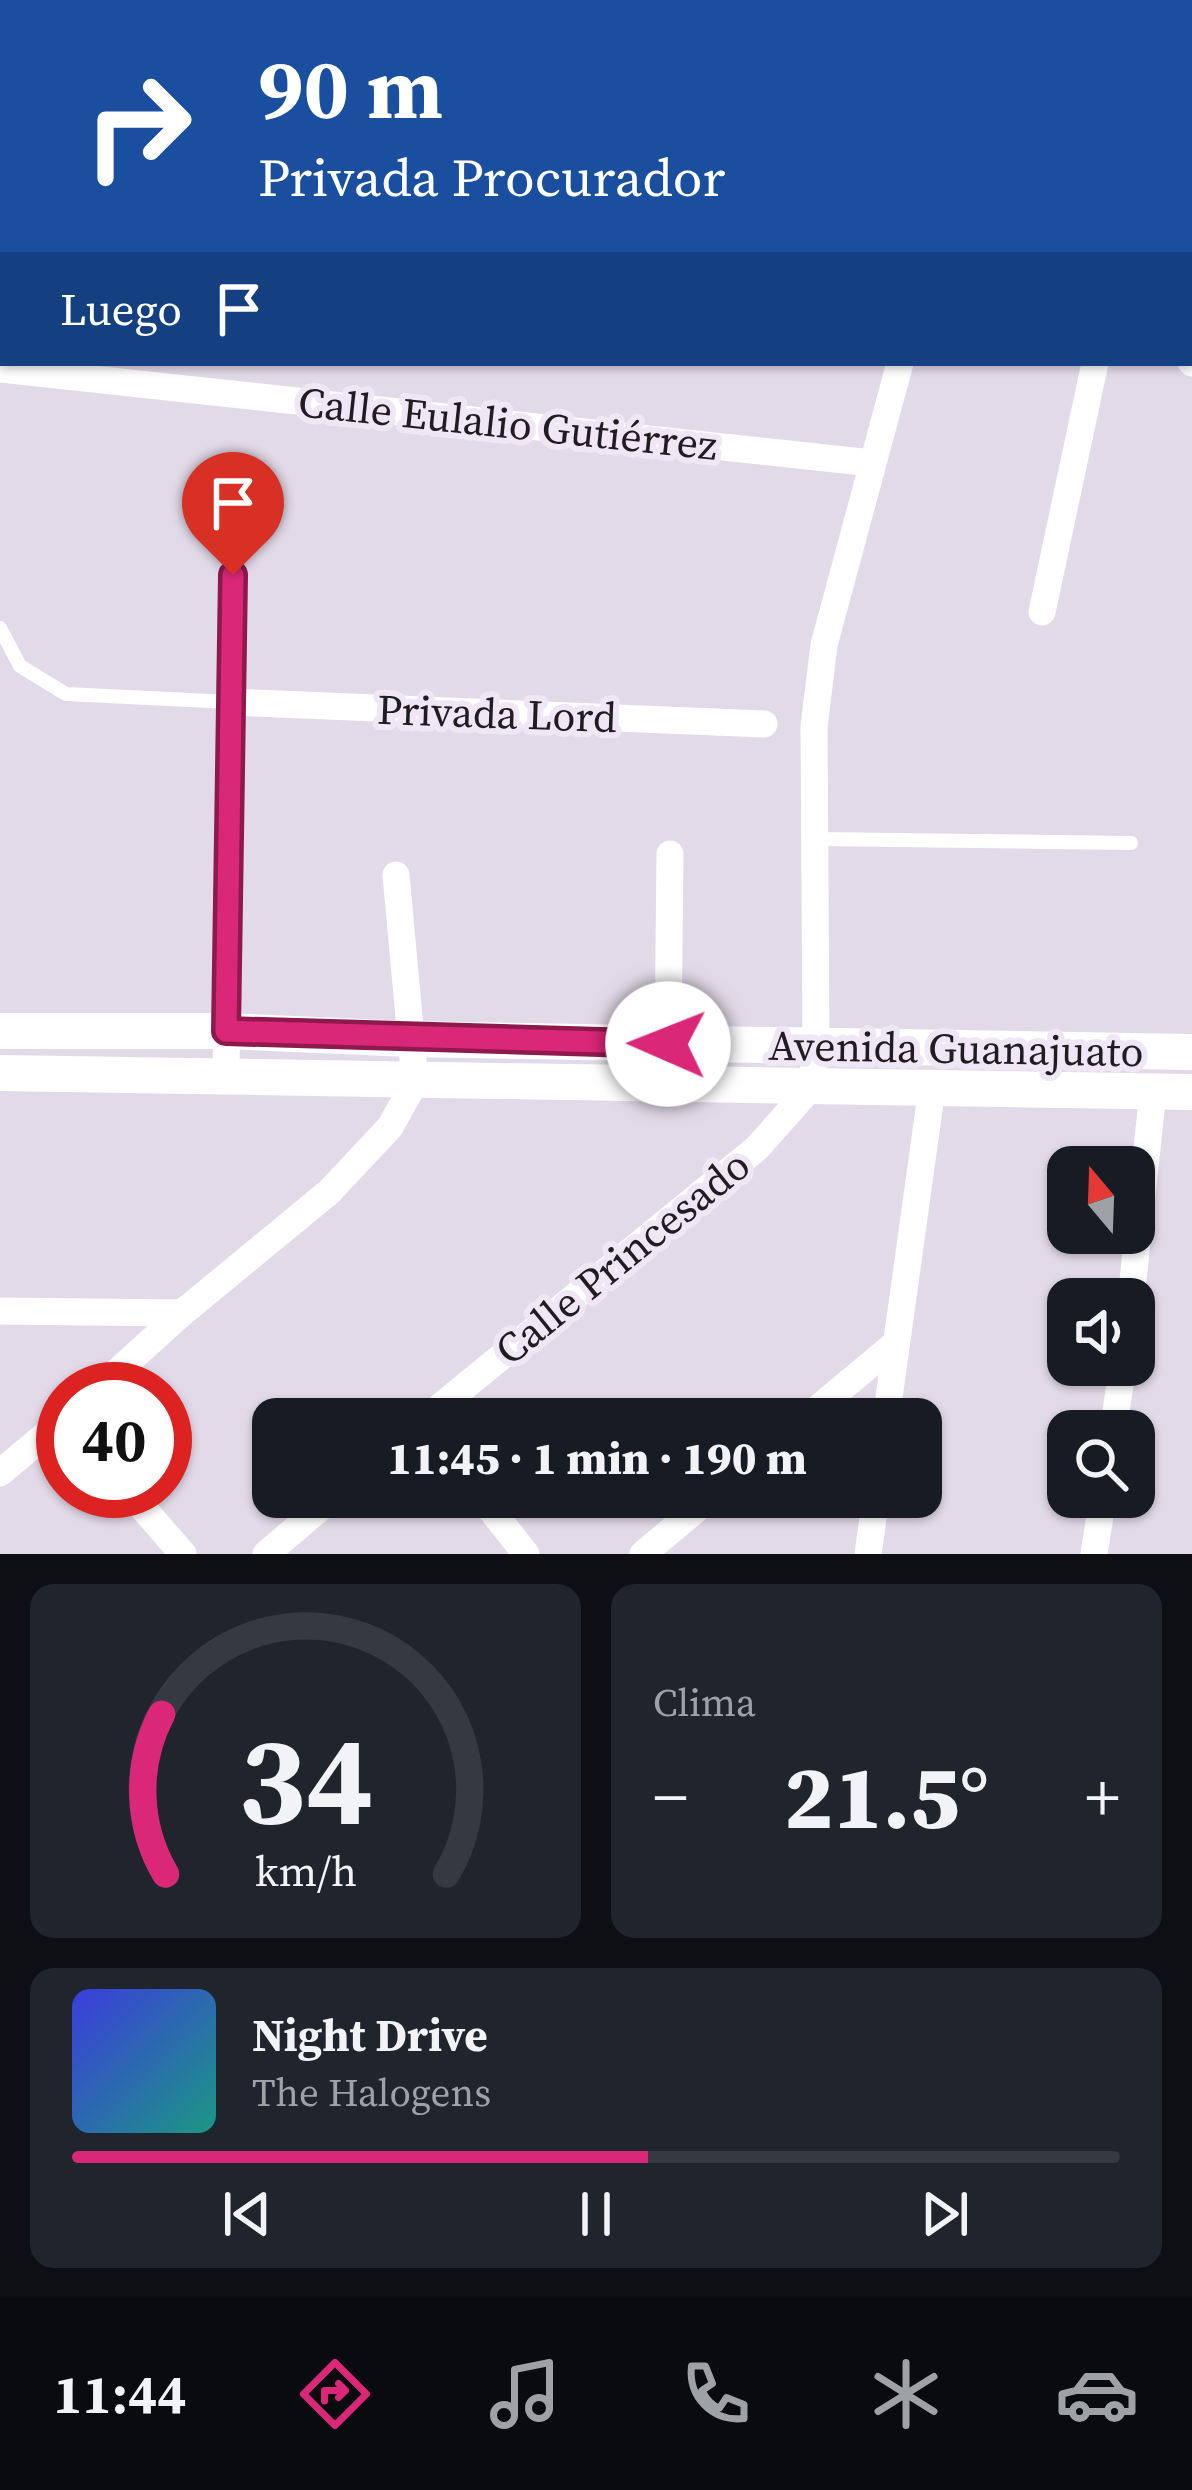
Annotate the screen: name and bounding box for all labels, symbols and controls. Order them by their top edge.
text: 90 m [258,31,443,146]
icon: right [60,48,216,204]
text: Privada Procurador [258,140,725,214]
icon: arrive [206,276,272,342]
text: Luego [60,278,182,340]
street label: Calle Eulalio Gutiérrez [295,372,721,474]
pin [182,452,284,575]
icon: arrive [200,470,266,536]
street label: Privada Lord [376,680,618,746]
position arrow [605,981,731,1107]
street label: Avenida Guanajuato [768,1016,1144,1080]
street label: Calle Princesado [482,1136,762,1378]
north arrow [1047,1146,1155,1254]
map controls [1047,1146,1155,1518]
button: sound [1047,1278,1155,1386]
speed limit sign: 40 [36,1362,192,1518]
button: search [1047,1410,1155,1518]
text: 11:45 · 1 min · 190 m [387,1427,807,1489]
text: Clima [653,1676,756,1729]
text: 34 [238,1694,373,1865]
text: 21.5° [784,1735,989,1858]
text: − [653,1752,688,1842]
text: + [1085,1752,1120,1842]
text: km/h [254,1842,357,1900]
text: Night Drive [252,2004,488,2066]
text: The Halogens [252,2066,491,2119]
icon: previous [214,2181,280,2247]
icon: pause [563,2181,629,2247]
icon: next [912,2181,978,2247]
icon: directions [293,2352,377,2436]
icon: music [483,2352,567,2436]
icon: phone [674,2352,758,2436]
icon: climate [864,2352,948,2436]
icon: car [1055,2352,1139,2436]
text: 11:44 [53,2357,187,2431]

